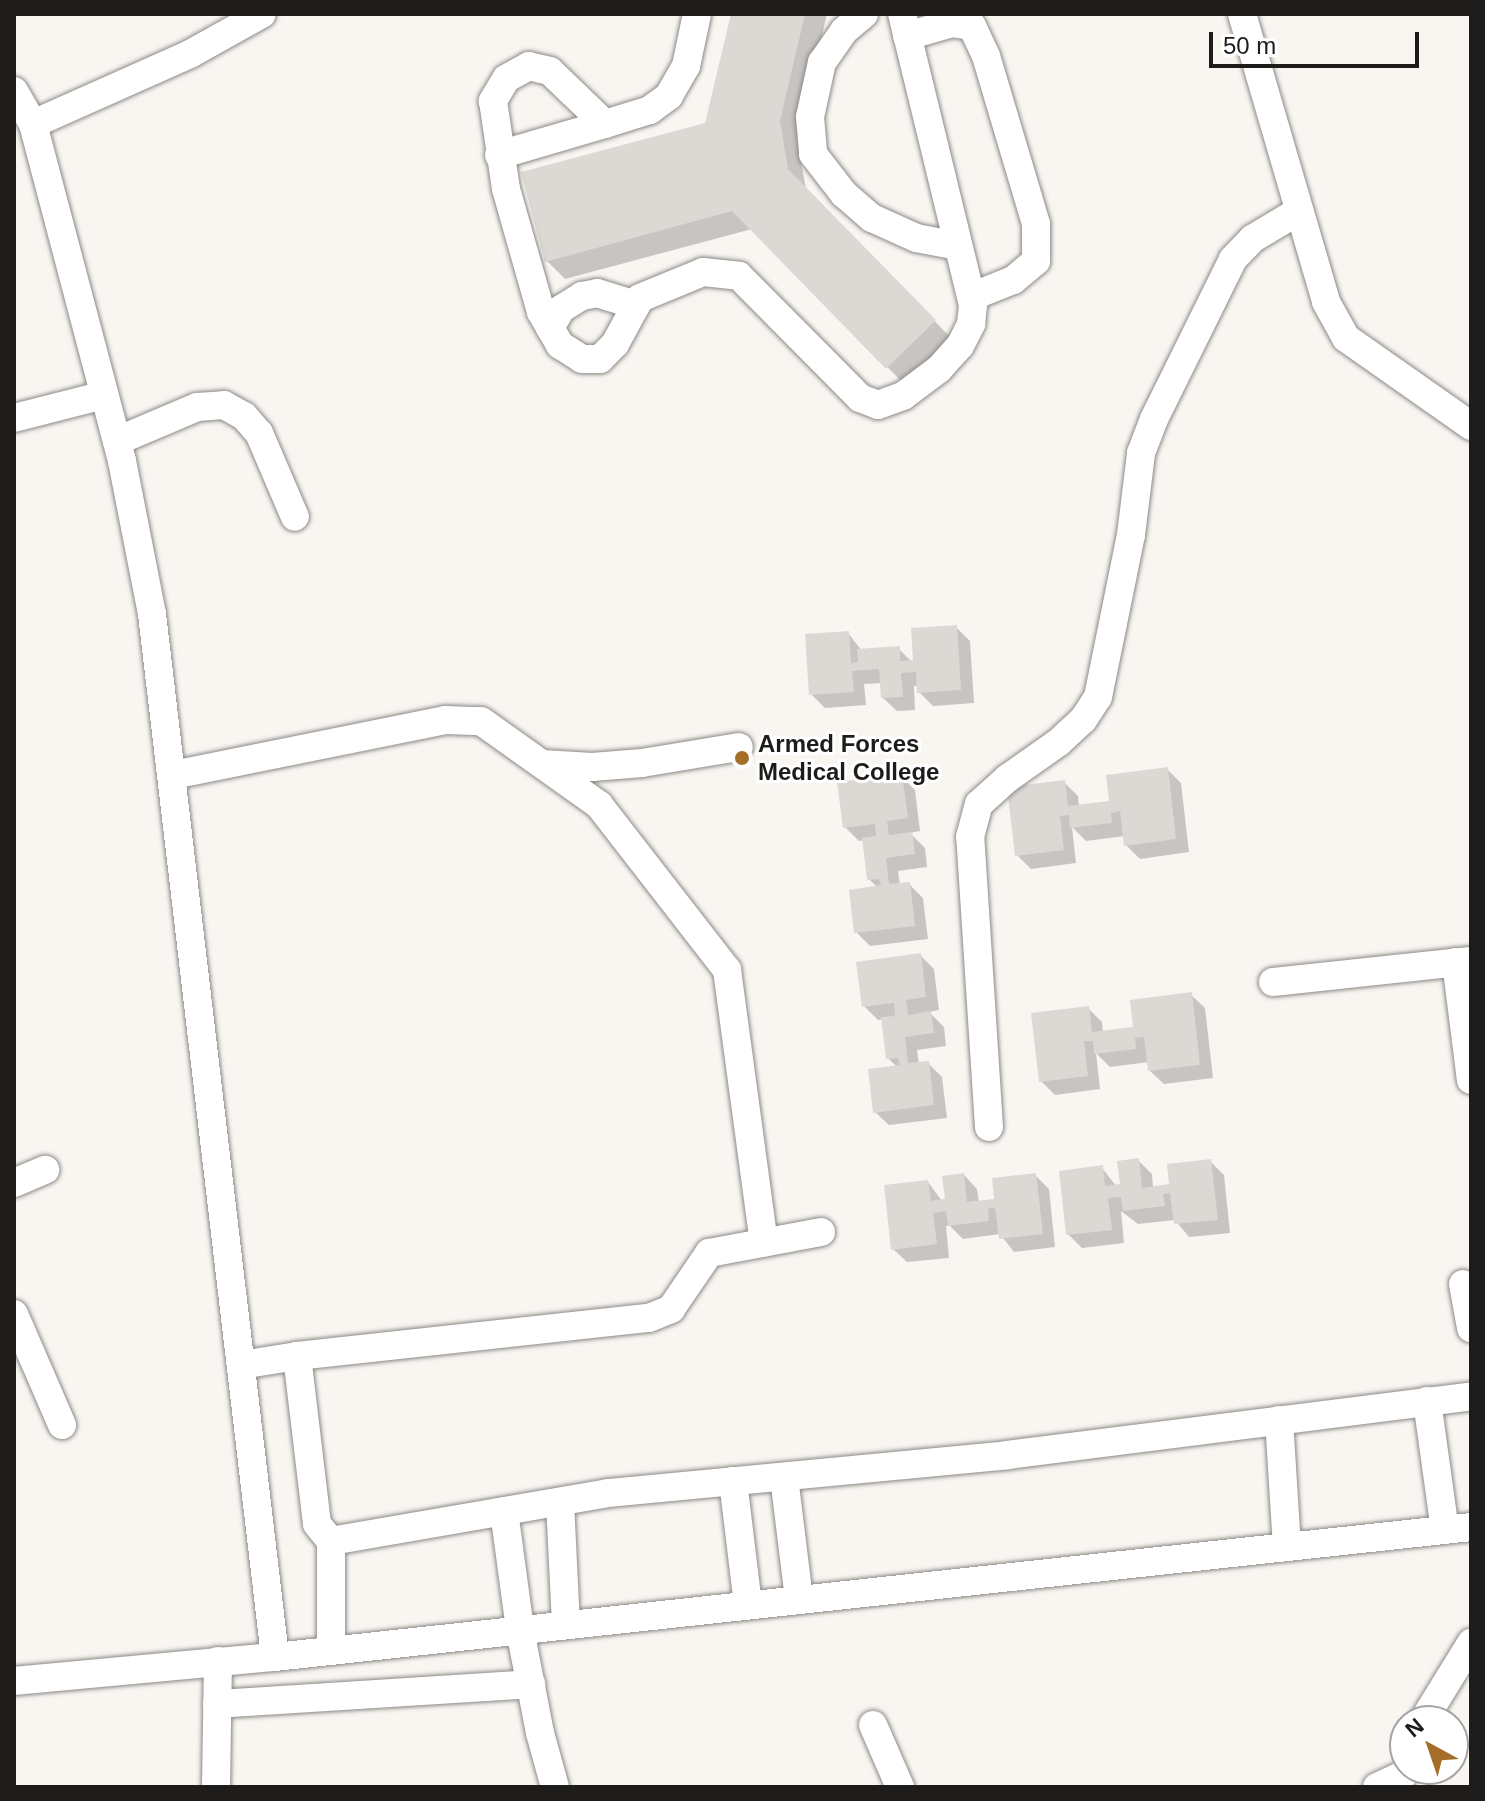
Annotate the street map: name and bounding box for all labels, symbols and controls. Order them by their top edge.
scale bar [1213,16,1423,66]
text: 50 m [1223,32,1276,59]
place label: Armed Forces Medical College [758,730,939,786]
marker: Armed Forces Medical College [733,749,751,767]
north arrow [1389,1705,1469,1785]
text: N [1400,1713,1429,1742]

